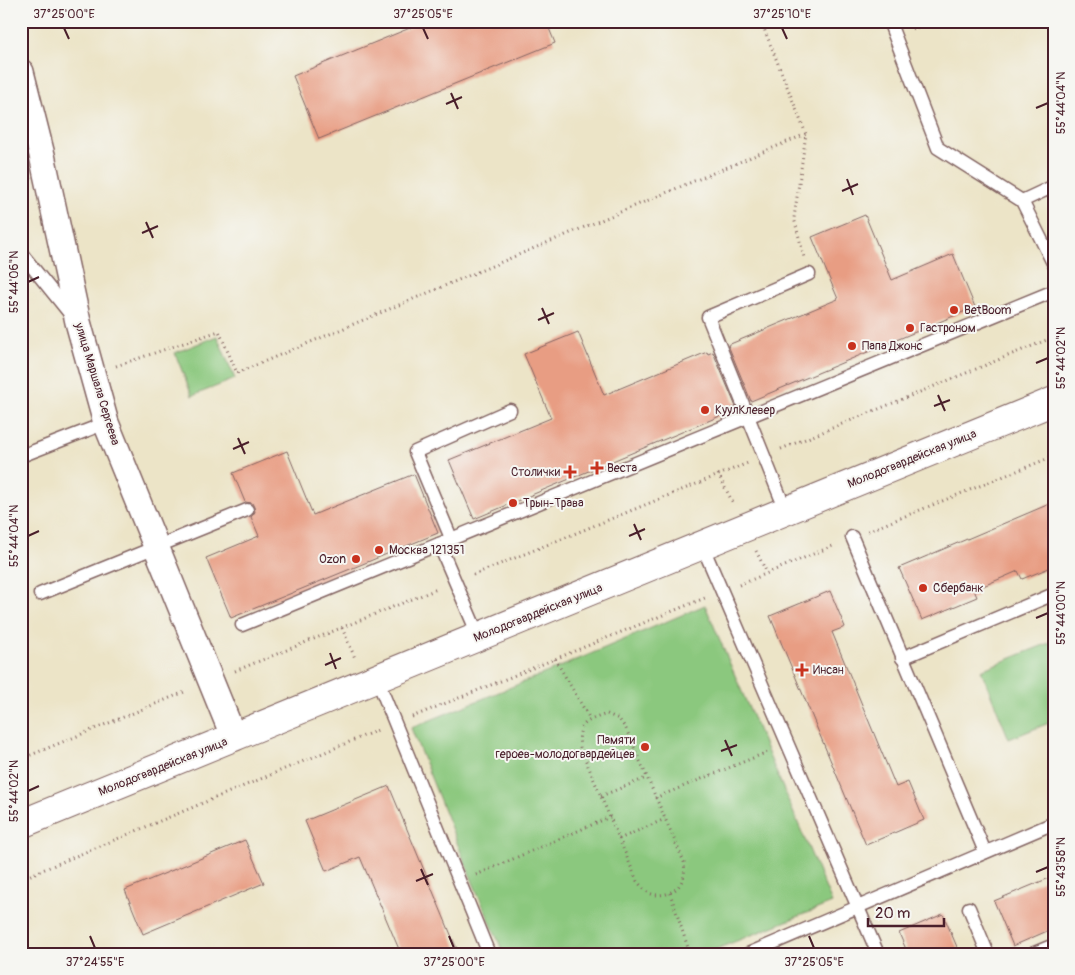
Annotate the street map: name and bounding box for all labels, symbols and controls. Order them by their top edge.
text: 37°25'00"E [33,7,95,22]
text: 37°25'05"E [393,7,453,22]
text: 37°25'10"E [753,7,811,22]
text: 55°44'04"N [1054,72,1069,134]
text: 55°44'06"N [7,251,22,313]
place label: BetBoom [964,303,1012,318]
marker: BetBoom [948,304,960,316]
street label: улица Маршала Сергеева [71,320,123,447]
place label: Гастроном [920,321,976,336]
marker: Гастроном [904,322,916,334]
text: 55°44'02"N [1054,327,1069,389]
place label: Папа Джонс [862,339,922,354]
marker: Папа Джонс [846,340,858,352]
place label: КуулКлевер [715,403,775,418]
marker: КуулКлевер [699,404,711,416]
street label: Молодогвардейская улица [845,426,979,492]
place label: Веста [607,461,638,476]
marker: Веста [591,462,603,474]
place label: Столички [511,465,561,480]
marker: Столички [564,466,576,478]
place label: Трын-Трава [523,496,584,511]
marker: Трын-Трава [507,497,519,509]
text: 55°44'04"N [7,505,22,567]
place label: Москва 121351 [389,543,464,558]
marker: Москва 121351 [373,544,385,556]
place label: Ozon [319,552,346,567]
marker: Ozon [350,553,362,565]
street label: Молодогвардейская улица [471,580,605,646]
place label: Сбербанк [933,581,984,596]
text: 55°44'00"N [1054,581,1069,645]
marker: Сбербанк [917,582,929,594]
marker: Инсан [795,663,809,677]
place label: Инсан [813,663,844,678]
place label: Памяти героев-молодогвардейцев [496,733,636,762]
street label: Молодогвардейская улица [96,734,230,800]
marker: Памяти героев-молодогвардейцев [639,741,651,753]
text: 55°44'02"N [7,760,22,822]
text: 55°43'58"N [1054,837,1069,897]
scale bar [868,895,944,927]
text: 20 m [875,904,910,923]
text: 37°24'55"E [66,955,124,970]
text: 37°25'00"E [423,955,485,970]
text: 37°25'05"E [784,955,844,970]

